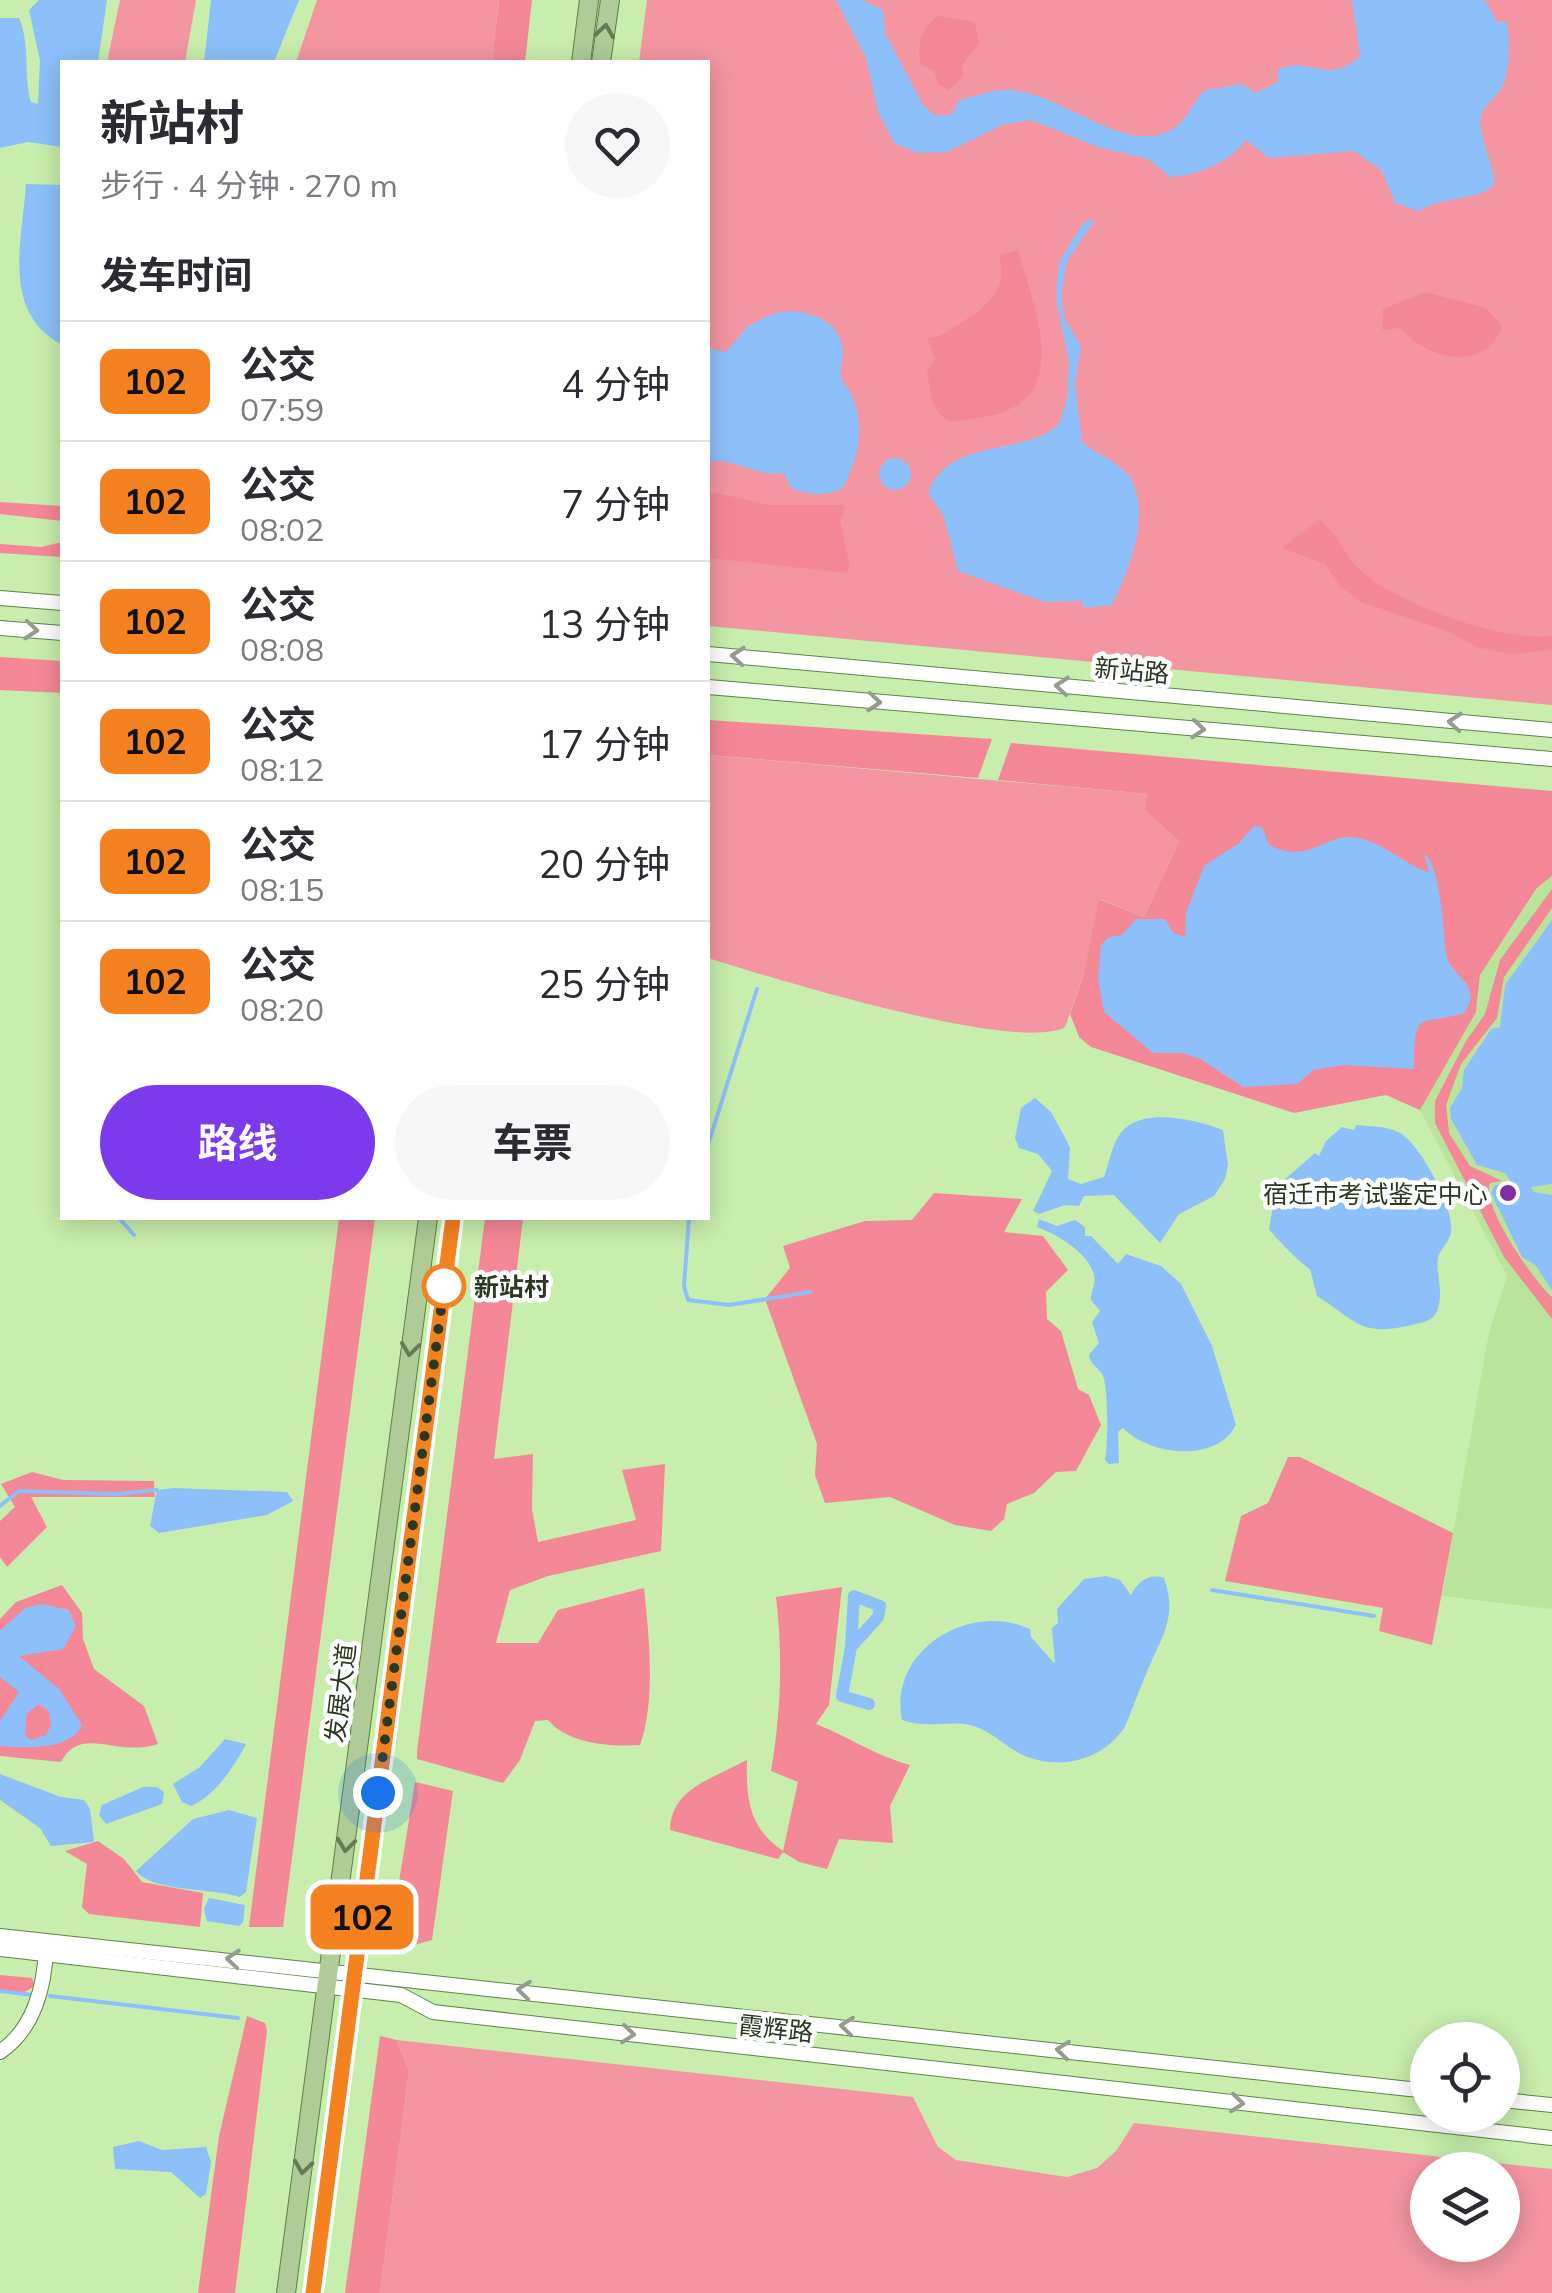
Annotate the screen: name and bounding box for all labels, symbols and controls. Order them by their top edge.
one-way arrow [594,23,615,40]
text: 新站村 [100,92,244,152]
button: heart [565,93,670,198]
text: 步行 · 4 分钟 · 270 m [100,165,398,205]
text: 发车时间 [100,251,252,299]
text: 公交 [240,340,316,388]
text: 102 [123,359,187,403]
text: 4 分钟 [561,360,670,408]
text: 07:59 [240,389,324,429]
text: 公交 [240,460,316,508]
text: 102 [123,479,187,523]
text: 7 分钟 [561,480,670,528]
text: 08:02 [240,509,324,549]
text: 公交 [240,580,316,628]
text: 102 [123,599,187,643]
text: 13 分钟 [538,600,670,648]
one-way arrow [24,619,40,640]
text: 08:08 [240,629,324,669]
one-way arrow [729,646,745,668]
street label: 新站路 [1093,651,1171,689]
one-way arrow [1053,675,1069,697]
one-way arrow [867,690,883,712]
text: 公交 [240,700,316,748]
one-way arrow [1446,711,1462,733]
one-way arrow [1191,718,1207,740]
text: 102 [123,719,187,763]
text: 17 分钟 [538,720,670,768]
text: 08:12 [240,749,324,789]
text: 公交 [240,820,316,868]
text: 102 [123,839,187,883]
text: 20 分钟 [538,840,670,888]
text: 08:15 [240,869,324,909]
text: 公交 [240,940,316,988]
text: 102 [123,959,187,1003]
text: 25 分钟 [538,960,670,1008]
text: 08:20 [240,989,324,1029]
button: 路线 [100,1085,375,1200]
button: 车票 [395,1085,670,1200]
place label: 宿迁市考试鉴定中心 [1263,1178,1488,1209]
marker: 宿迁市考试鉴定中心 [1497,1182,1519,1204]
marker: 新站村 [423,1265,465,1307]
place label: 新站村 [474,1271,549,1302]
one-way arrow [401,1341,422,1357]
street label: 发展大道 [319,1641,361,1745]
your location [353,1768,403,1818]
one-way arrow [336,1837,357,1853]
line badge: 102 [304,1884,420,1950]
text: 102 [330,1895,394,1939]
one-way arrow [224,1948,240,1970]
one-way arrow [516,1980,532,2001]
street label: 霞辉路 [737,2009,815,2047]
one-way arrow [839,2016,855,2037]
map controls [1410,2022,1520,2262]
button: locate [1410,2022,1520,2132]
one-way arrow [620,2023,636,2044]
one-way arrow [1054,2040,1070,2061]
one-way arrow [1230,2092,1246,2113]
button: layers [1410,2152,1520,2262]
one-way arrow [293,2158,314,2175]

